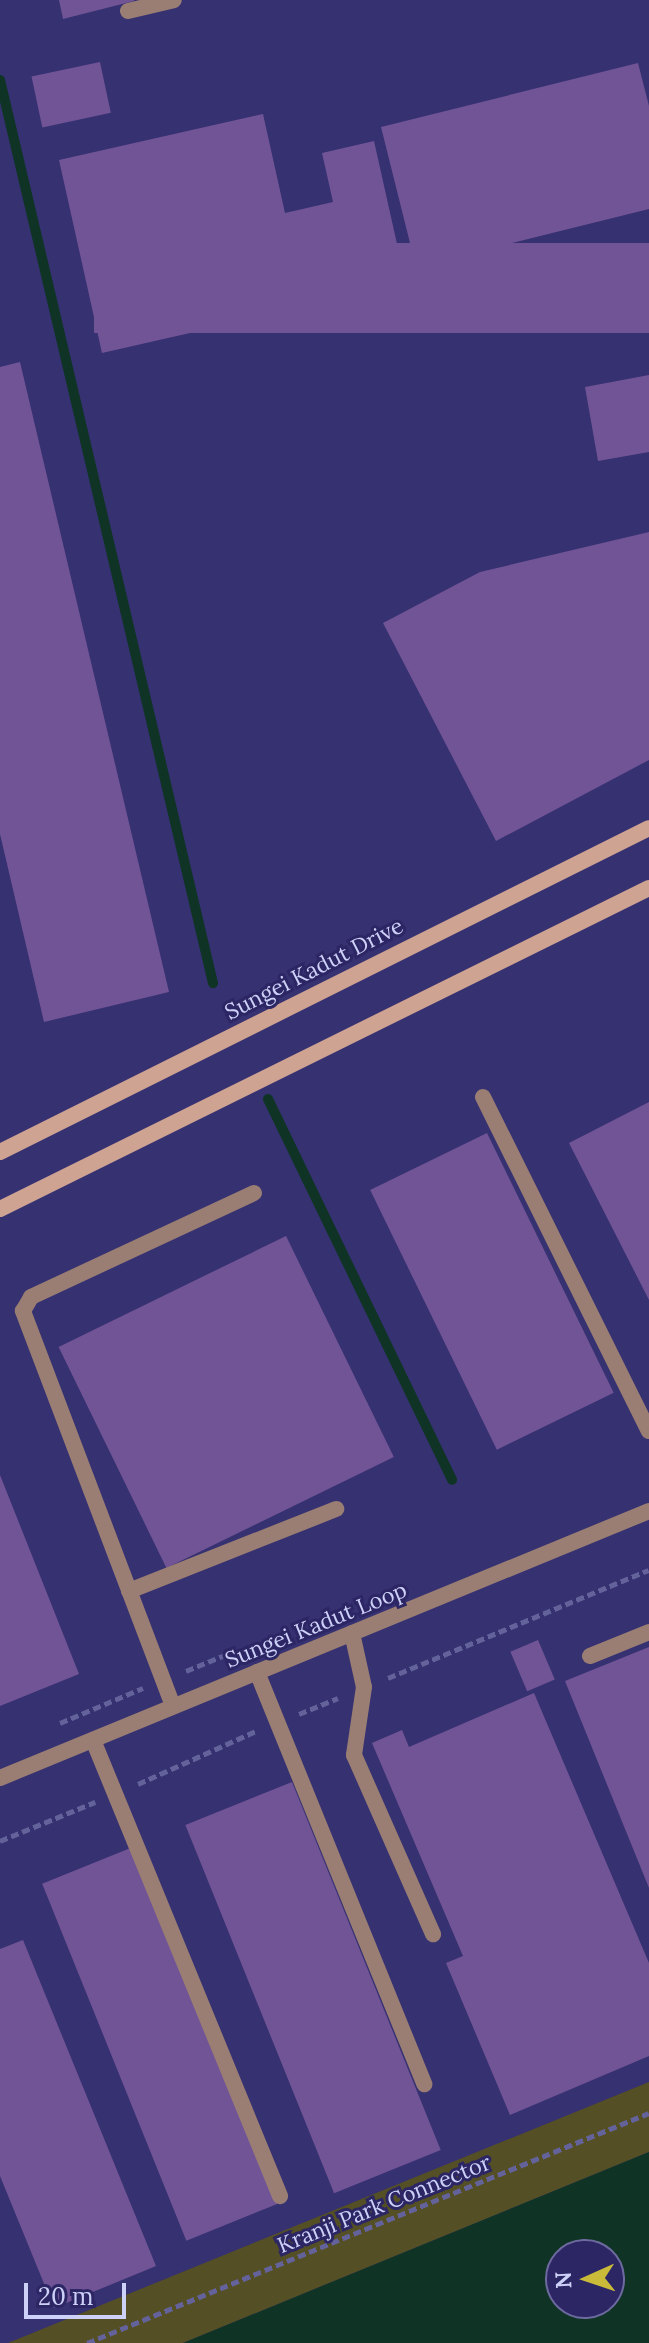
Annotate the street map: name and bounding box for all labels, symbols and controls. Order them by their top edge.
street label: Sungei Kadut Drive [220,913,408,1025]
street label: Sungei Kadut Loop [221,1577,411,1673]
street label: Kranji Park Connector [274,2149,494,2259]
north arrow [545,2239,625,2319]
scale bar [28,2267,130,2317]
text: N [549,2271,577,2289]
text: 20 m [38,2281,94,2312]

